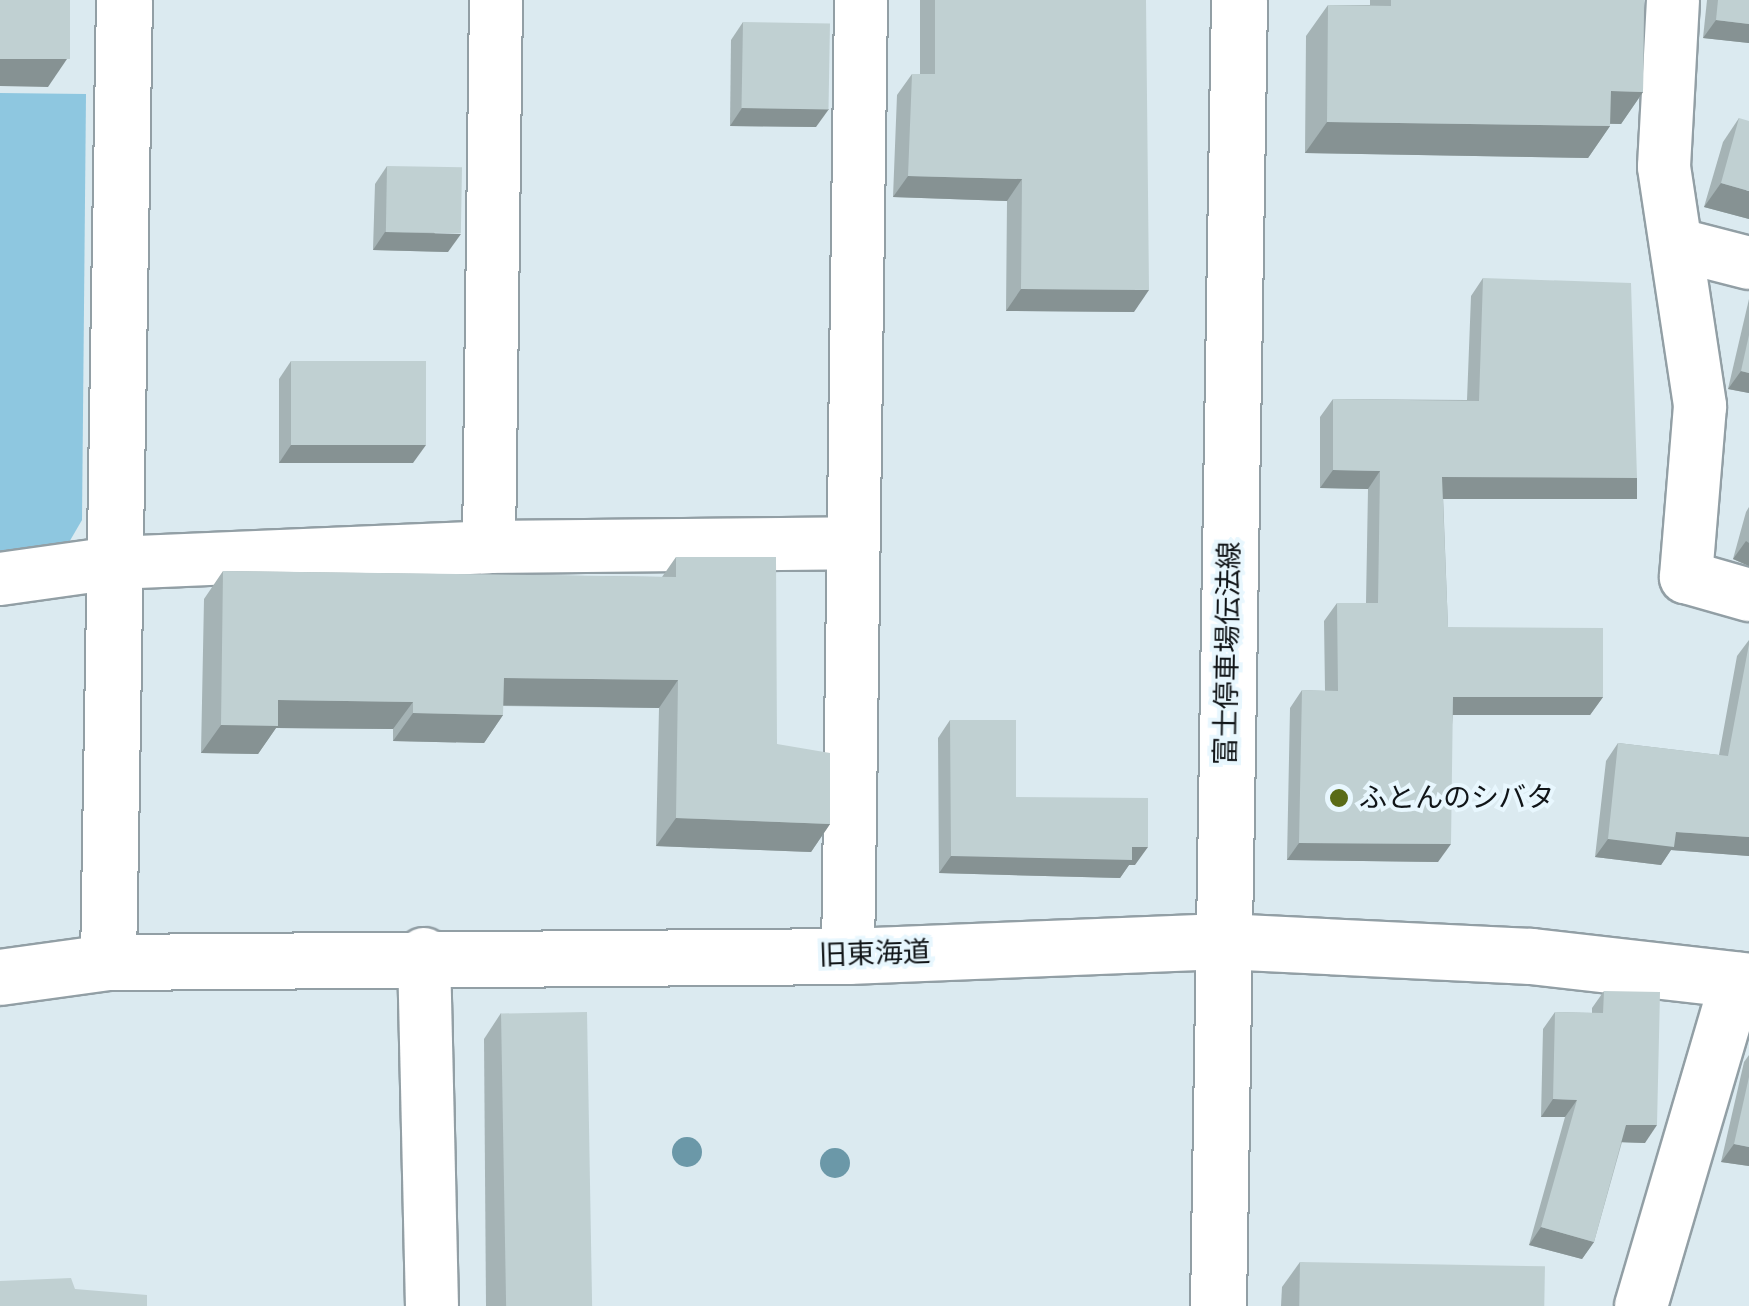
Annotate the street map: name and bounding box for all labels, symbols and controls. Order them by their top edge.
street label: 富士停車場伝法線 [1209,541,1247,765]
place label: ふとんのシバタ [1359,781,1555,815]
marker: ふとんのシバタ [1328,787,1350,809]
street label: 旧東海道 [818,935,932,973]

